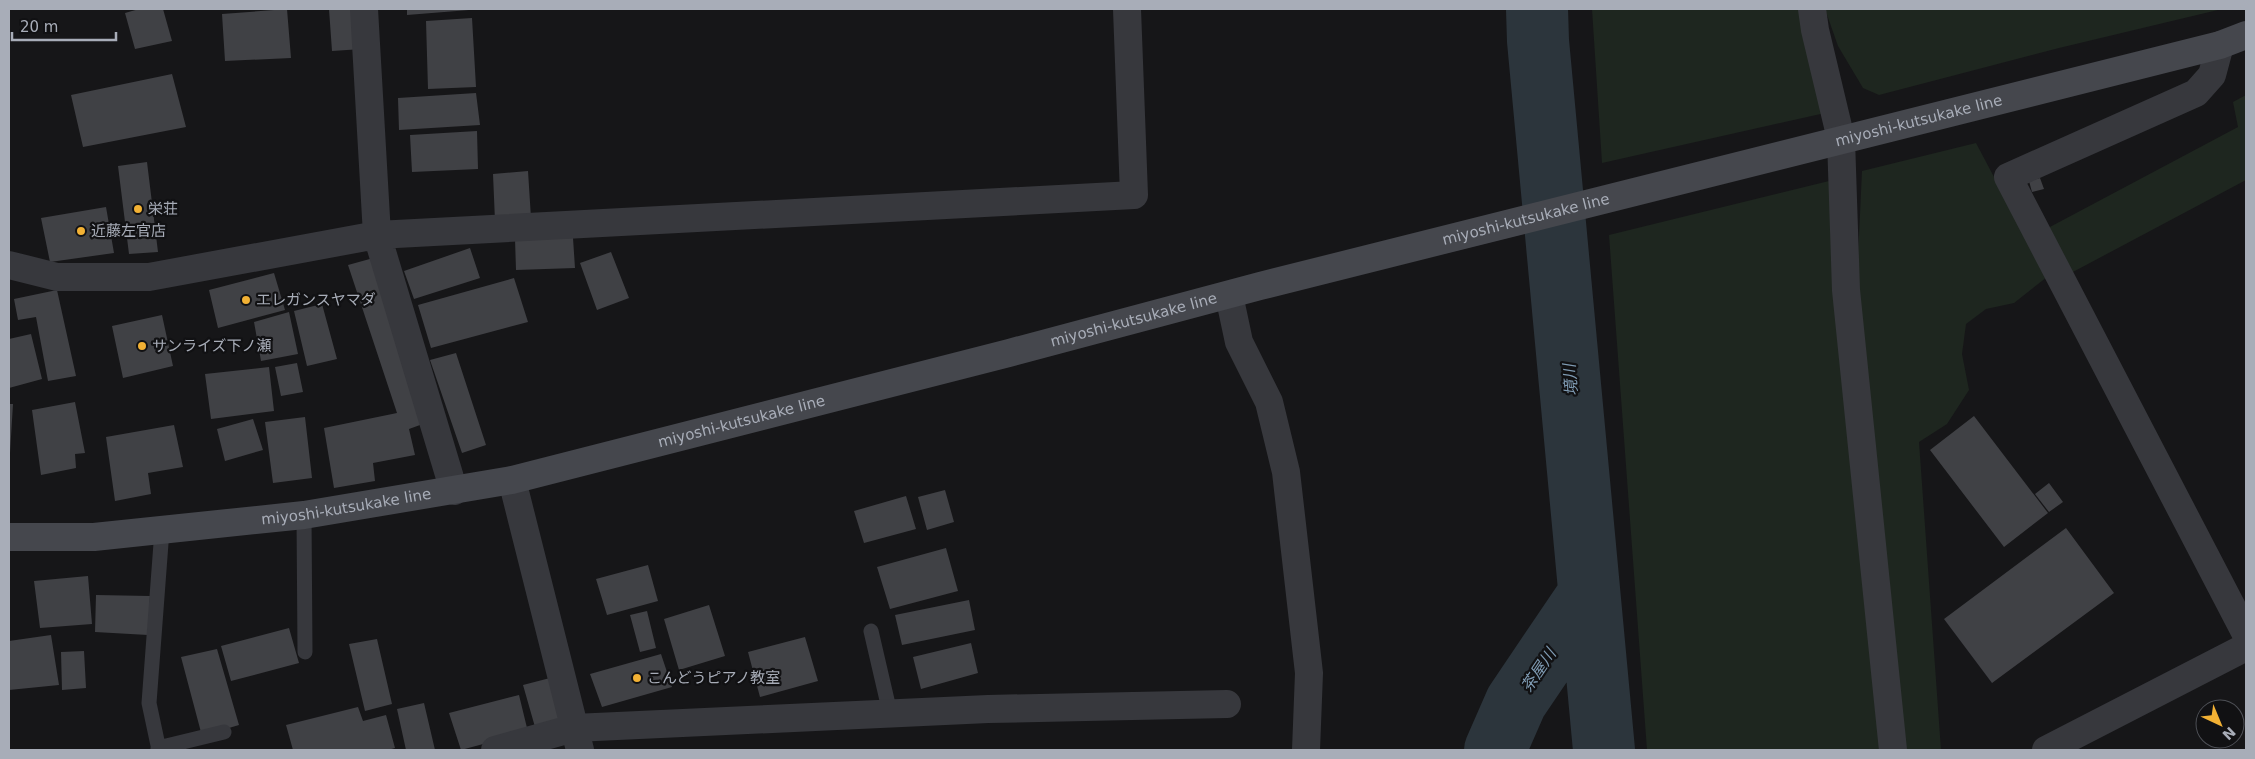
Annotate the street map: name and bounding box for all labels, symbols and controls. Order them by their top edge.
scale bar [12,10,116,42]
text: 20 m [20,18,58,36]
street label: miyoshi-kutsukake line [1833,91,2004,150]
street label: miyoshi-kutsukake line [1440,190,1611,249]
place label: 栄荘 [148,200,178,218]
marker: 栄荘 [132,203,144,215]
place label: 近藤左官店 [91,222,166,240]
marker: 近藤左官店 [75,225,87,237]
street label: miyoshi-kutsukake line [1048,289,1219,351]
place label: エレガンスヤマダ [256,291,376,309]
marker: エレガンスヤマダ [240,294,252,306]
place label: サンライズ下ノ瀬 [152,337,272,355]
marker: サンライズ下ノ瀬 [136,340,148,352]
water label: 境川 [1559,361,1581,397]
street label: miyoshi-kutsukake line [656,391,827,451]
street label: miyoshi-kutsukake line [260,485,432,528]
water label: 茶屋川 [1517,643,1561,695]
place label: こんどうピアノ教室 [647,669,780,687]
marker: こんどうピアノ教室 [631,672,643,684]
north arrow [2195,699,2245,749]
text: N [2219,724,2239,743]

